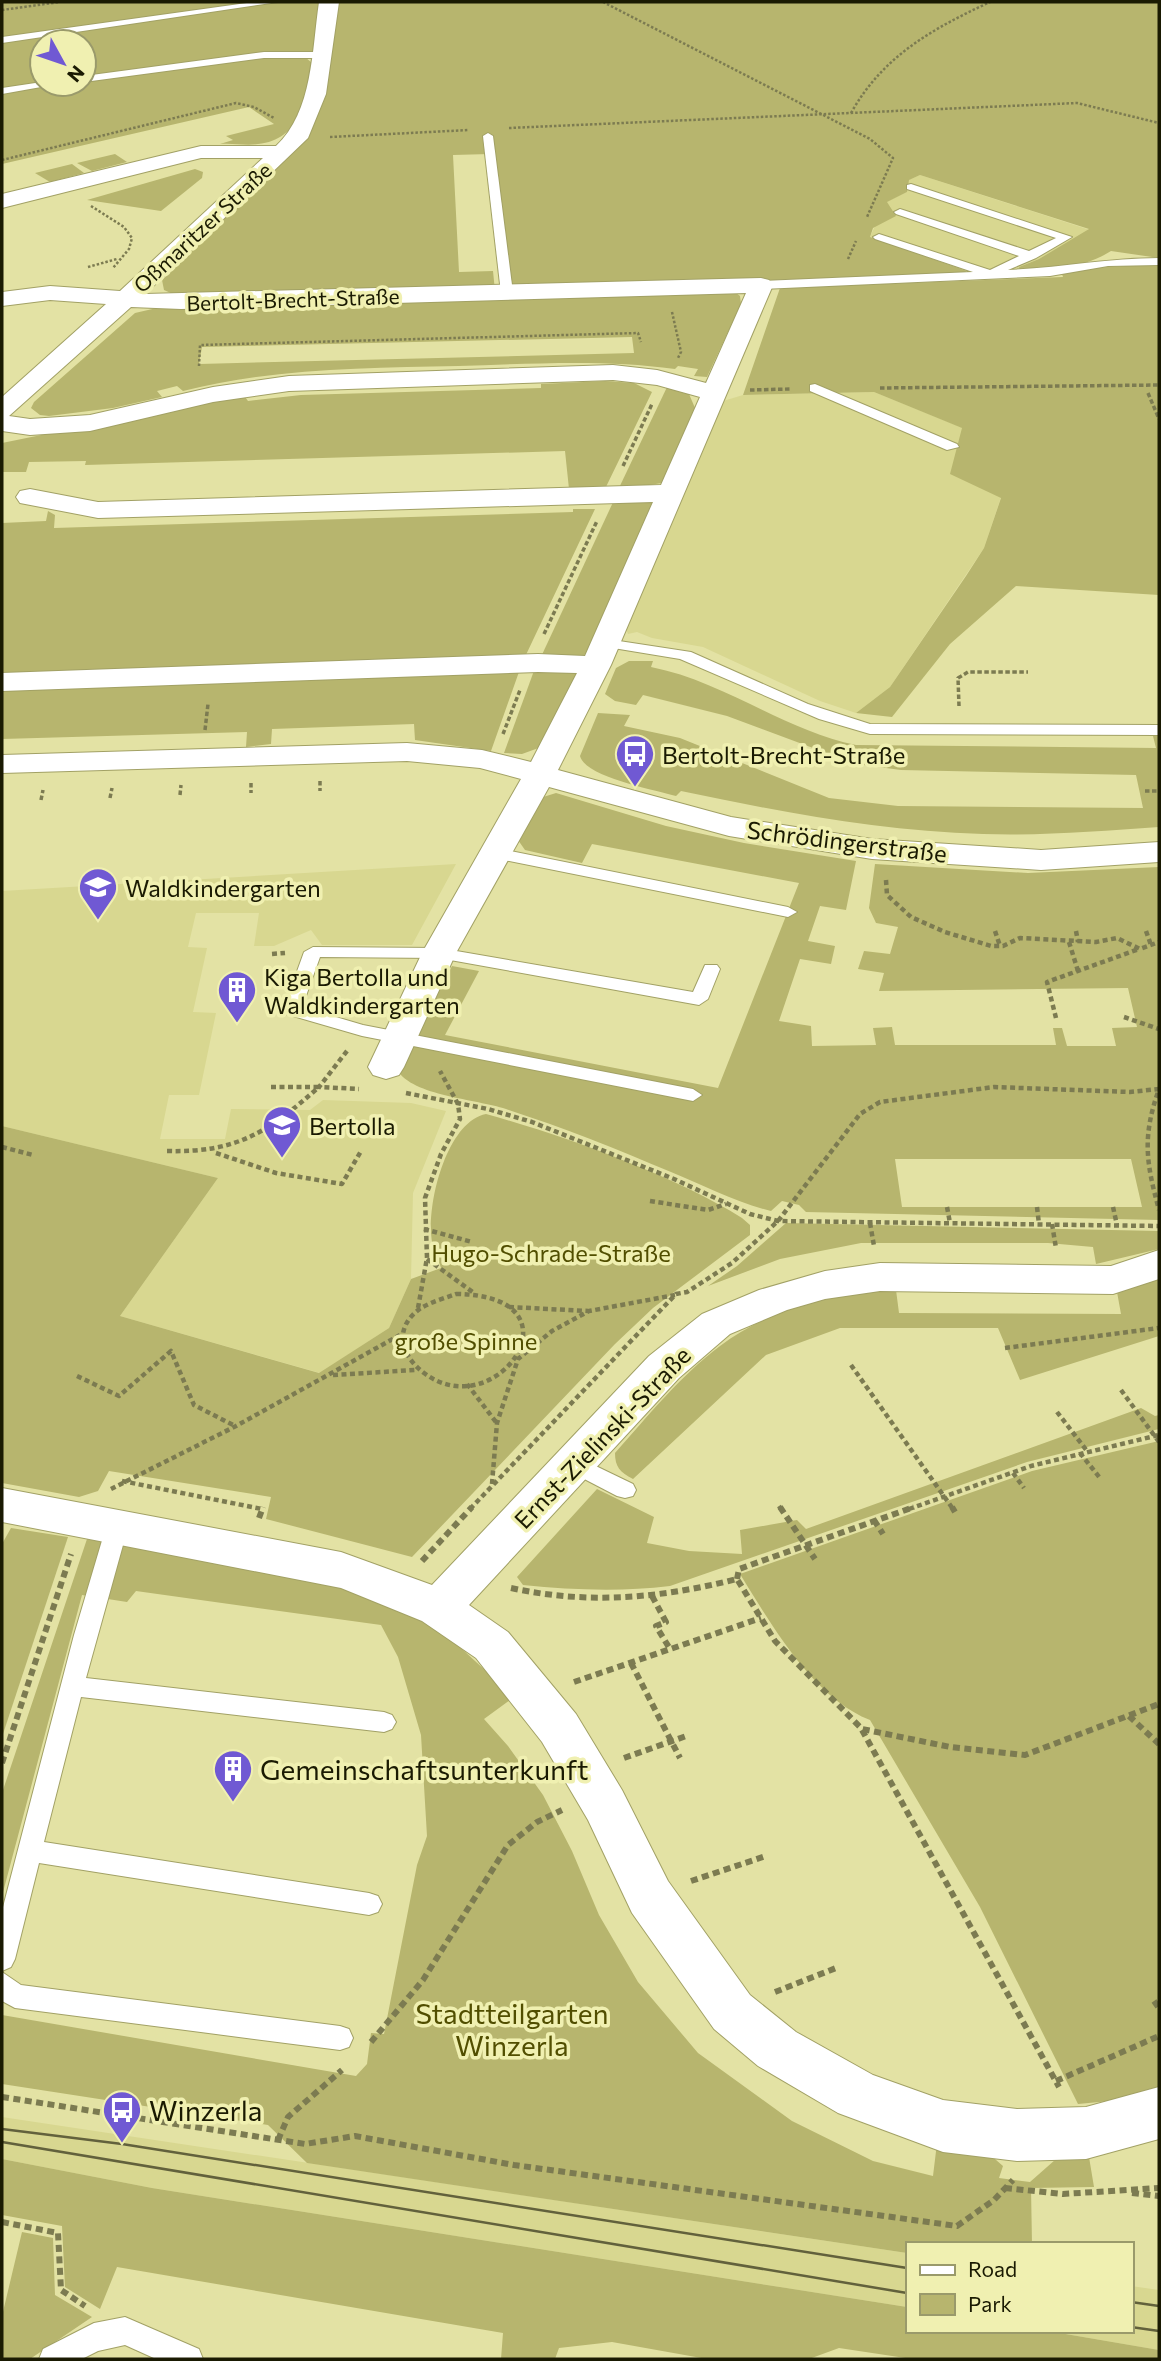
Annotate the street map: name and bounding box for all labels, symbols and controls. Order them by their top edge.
north arrow [28,28,98,98]
text: N [63,61,90,87]
street label: Oßmaritzer Straße [128,157,276,297]
street label: Bertolt-Brecht-Straße [186,283,400,315]
bus stop icon: Bertolt-Brecht-Straße [614,733,656,788]
place label: Bertolt-Brecht-Straße [662,740,906,769]
street label: Schrödingerstraße [745,814,949,868]
school or university icon: Waldkindergarten [77,866,119,921]
place label: Waldkindergarten [125,873,321,902]
place label: Kiga Bertolla und Waldkindergarten [264,962,460,1019]
building icon: Kiga Bertolla und Waldkindergarten [216,969,258,1024]
school or university icon: Bertolla [261,1104,303,1159]
place label: Bertolla [309,1111,396,1140]
park label: Hugo-Schrade-Straße [431,1238,671,1267]
park label: große Spinne [395,1326,537,1355]
street label: Ernst-Zielinski-Straße [508,1340,696,1534]
building icon: Gemeinschaftsunterkunft [212,1748,254,1803]
place label: Gemeinschaftsunterkunft [260,1752,589,1786]
park label: Stadtteilgarten Winzerla [415,1996,609,2062]
bus stop icon: Winzerla [101,2089,143,2144]
place label: Winzerla [149,2093,262,2127]
legend [906,2242,1133,2333]
text: Road [968,2256,1017,2281]
text: Park [968,2291,1012,2316]

